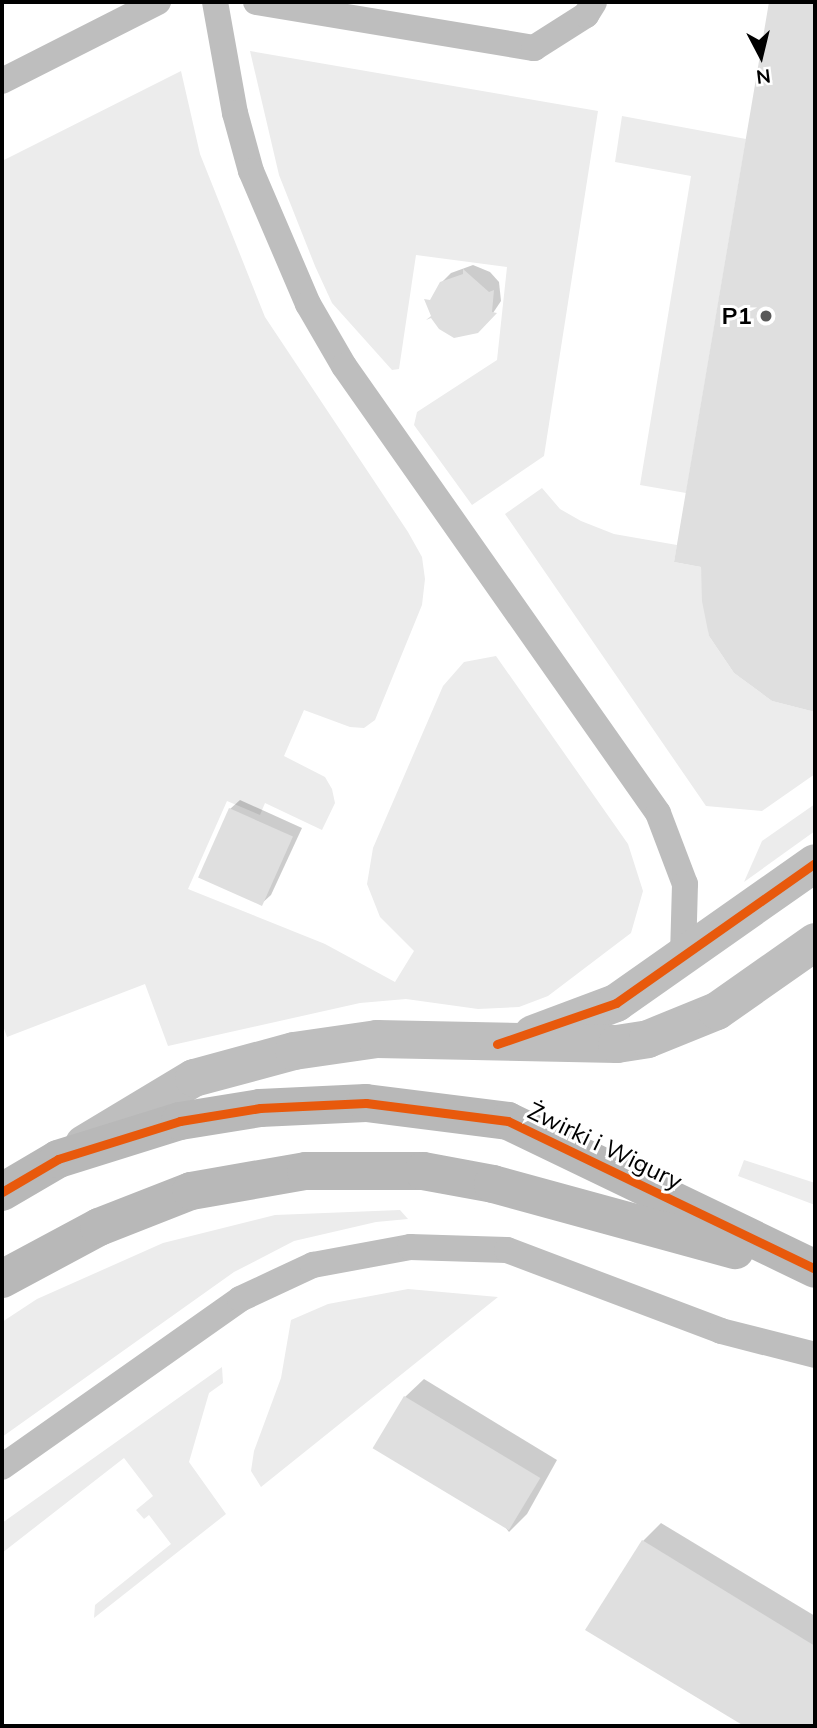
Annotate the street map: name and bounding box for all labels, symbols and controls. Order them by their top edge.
north arrow [726,21,796,91]
text: N [755,64,772,90]
place label: P1 [722,302,752,330]
marker: P1 [758,308,774,324]
street label: Żwirki i Wigury [523,1096,687,1196]

